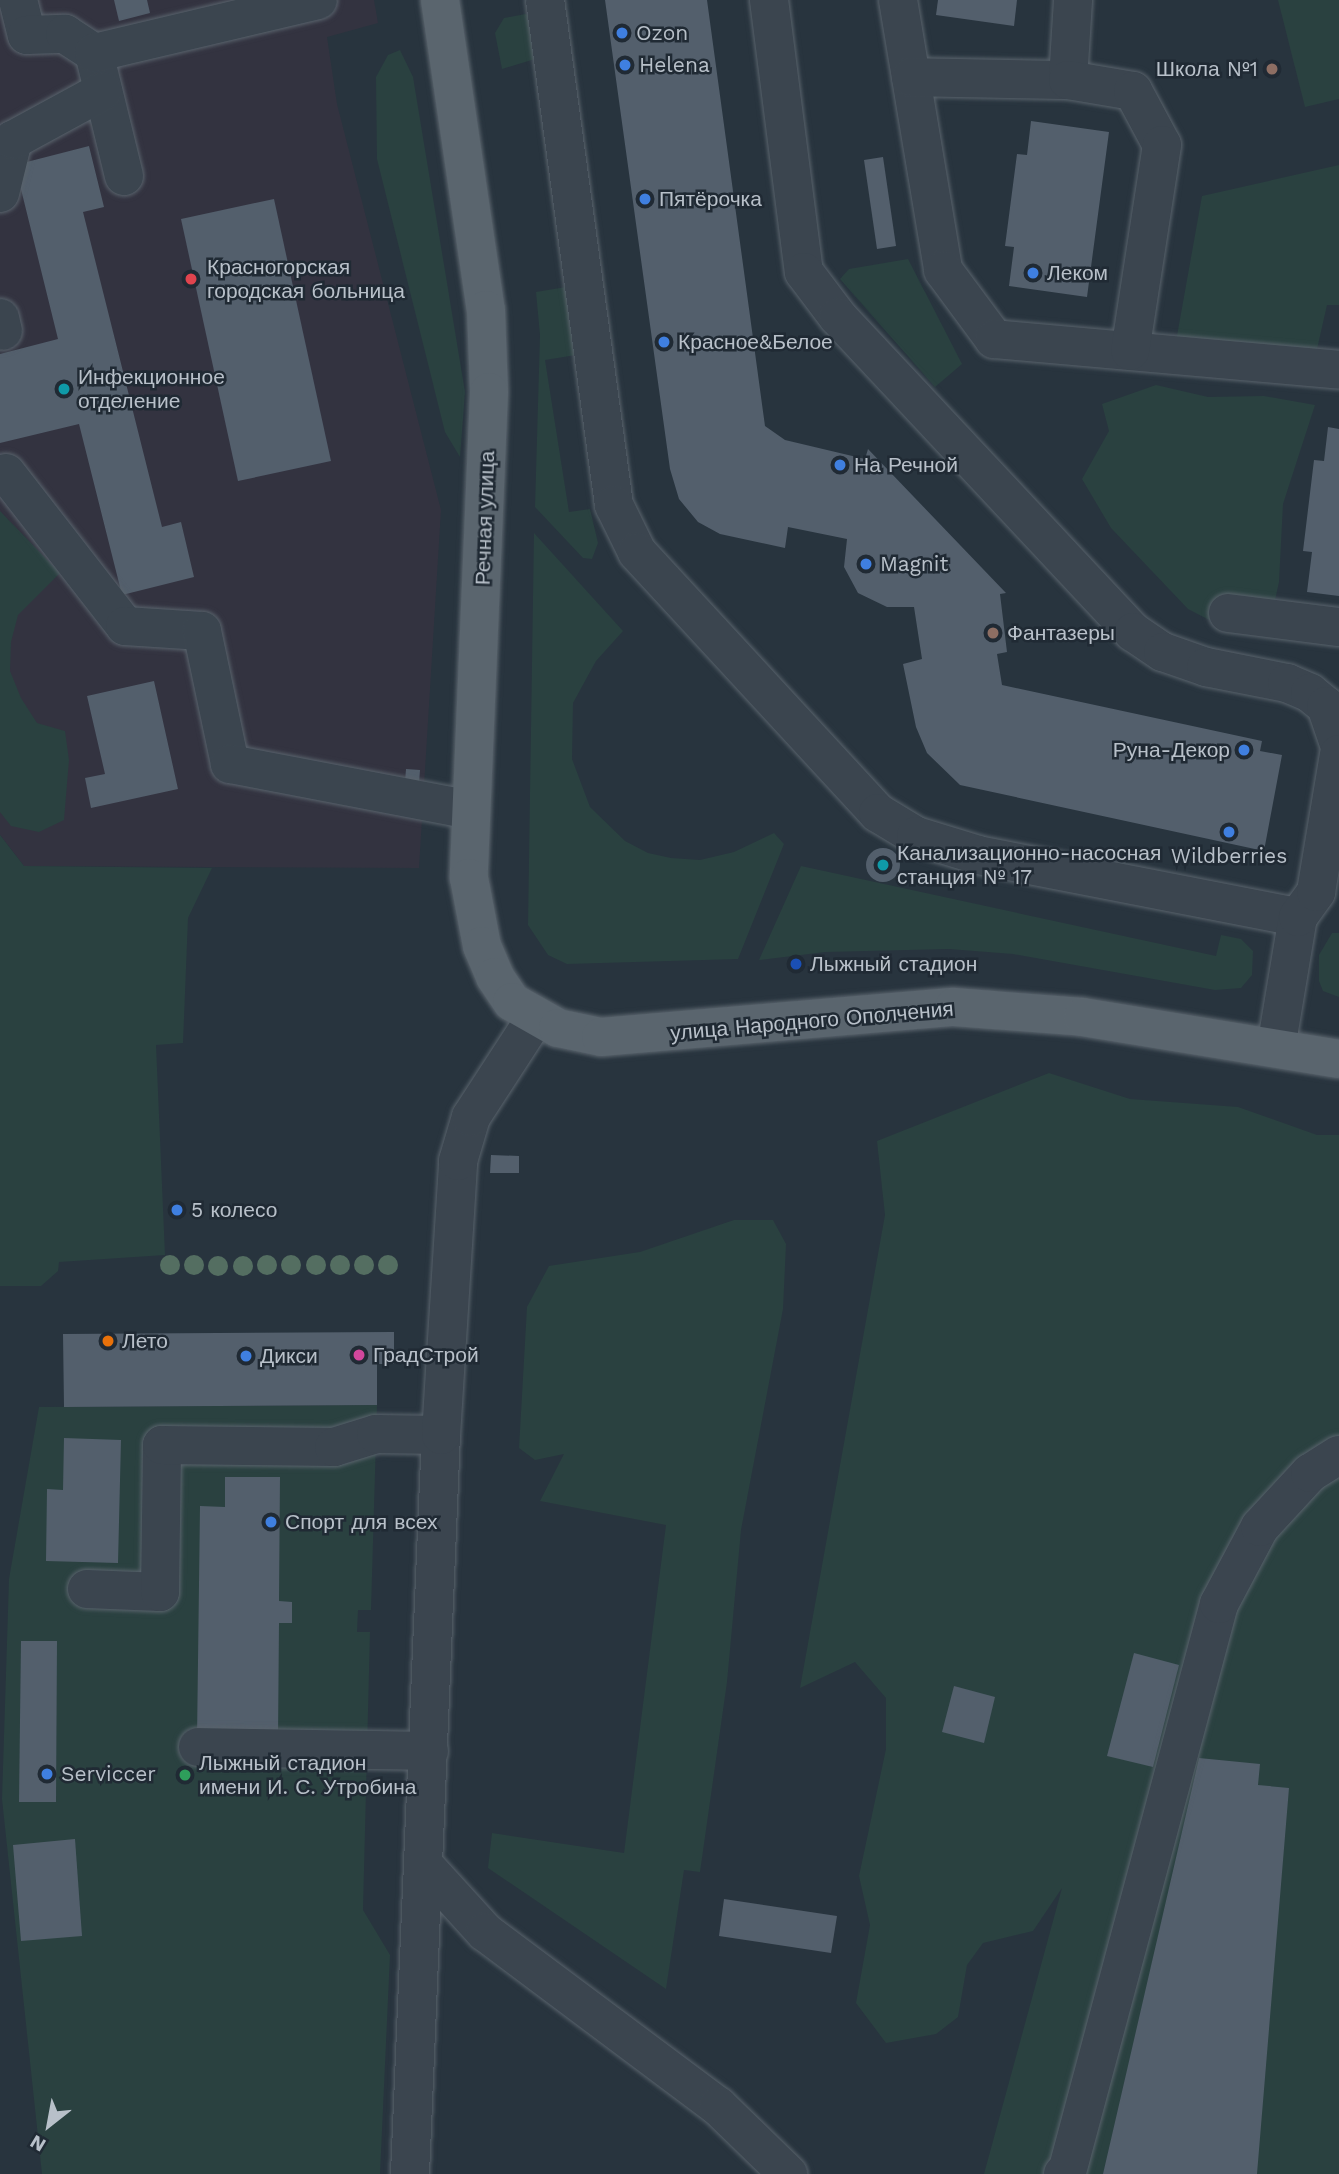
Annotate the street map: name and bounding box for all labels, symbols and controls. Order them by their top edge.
place label: Ozon [636,20,688,46]
marker: Ozon [614,25,630,41]
place label: Helena [639,52,710,78]
place label: Школа №1 [1156,56,1258,82]
marker: Helena [617,57,633,73]
marker: Школа №1 [1264,61,1280,77]
place label: Пятёрочка [659,186,762,212]
marker: Пятёрочка [637,191,653,207]
place label: Красногорская городская больница [207,254,405,304]
place label: Леком [1047,260,1108,286]
marker: Леком [1025,265,1041,281]
marker: Красногорская городская больница [181,269,201,289]
place label: Красное&Белое [678,329,833,355]
marker: Красное&Белое [656,334,672,350]
place label: Инфекционное отделение [78,364,225,414]
marker: Инфекционное отделение [56,381,72,397]
street label: Речная улица [470,450,500,586]
place label: На Речной [854,452,958,478]
marker: На Речной [832,457,848,473]
place label: Magnit [880,551,948,577]
marker: Magnit [858,556,874,572]
place label: Фантазеры [1007,620,1115,646]
marker: Фантазеры [985,625,1001,641]
place label: Руна-Декор [1113,737,1230,763]
marker: Руна-Декор [1236,742,1252,758]
marker: Wildberries [1221,824,1237,840]
place label: Канализационно-насосная станция № 17 [897,840,1161,890]
place label: Wildberries [1171,843,1287,869]
marker: Канализационно-насосная станция № 17 [875,857,891,873]
place label: Лыжный стадион [810,951,977,977]
marker: Лыжный стадион [788,956,804,972]
street label: улица Народного Ополчения [669,996,955,1046]
place label: 5 колесо [191,1197,277,1223]
marker: 5 колесо [169,1202,185,1218]
place label: Лето [122,1328,168,1354]
marker: Лето [100,1333,116,1349]
place label: ГрадСтрой [373,1342,479,1368]
place label: Дикси [260,1343,318,1369]
marker: ГрадСтрой [351,1347,367,1363]
marker: Дикси [238,1348,254,1364]
place label: Спорт для всех [285,1509,437,1535]
marker: Спорт для всех [263,1514,279,1530]
place label: Лыжный стадион имени И. С. Утробина [199,1750,416,1800]
place label: Serviccer [61,1761,156,1787]
marker: Serviccer [39,1766,55,1782]
marker: Лыжный стадион имени И. С. Утробина [177,1767,193,1783]
north arrow [14,2090,84,2160]
text: N [26,2130,50,2157]

